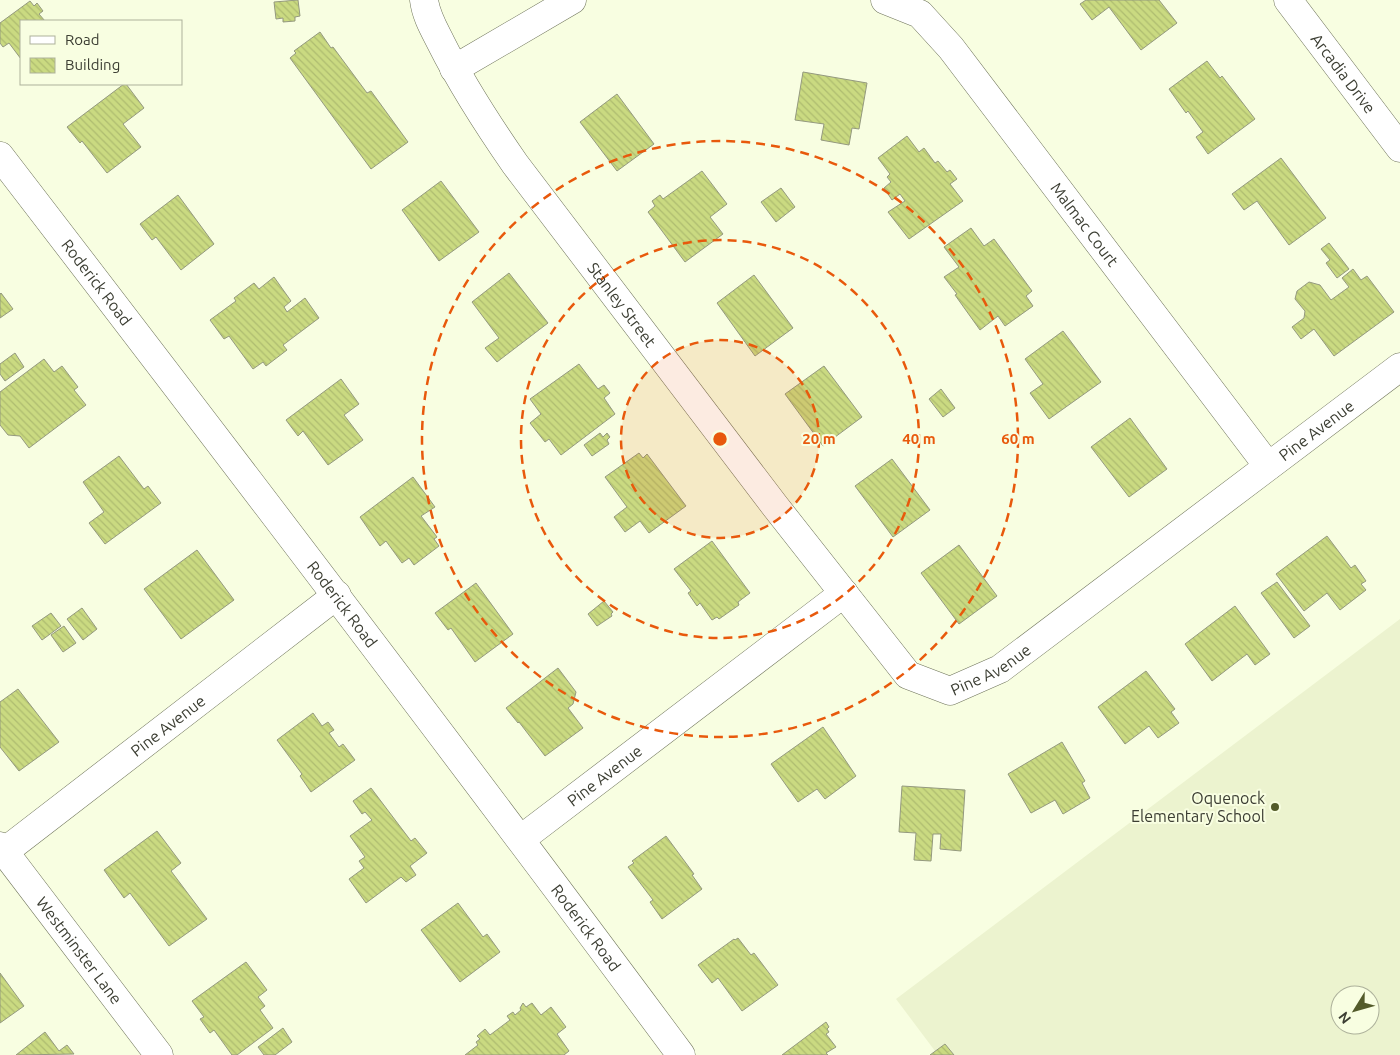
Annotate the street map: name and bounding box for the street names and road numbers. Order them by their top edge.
street label: Arcadia Drive [1308,30,1379,117]
street label: Malmac Court [1047,179,1123,270]
street label: Roderick Road [58,236,135,329]
street label: Stanley Street [584,259,660,351]
street label: Pine Avenue [1275,396,1357,464]
street label: Roderick Road [304,557,381,651]
street label: Pine Avenue [948,640,1034,699]
street label: Pine Avenue [127,691,209,760]
street label: Pine Avenue [564,741,645,810]
street label: Roderick Road [548,881,624,975]
street label: Westminster Lane [33,893,126,1007]

